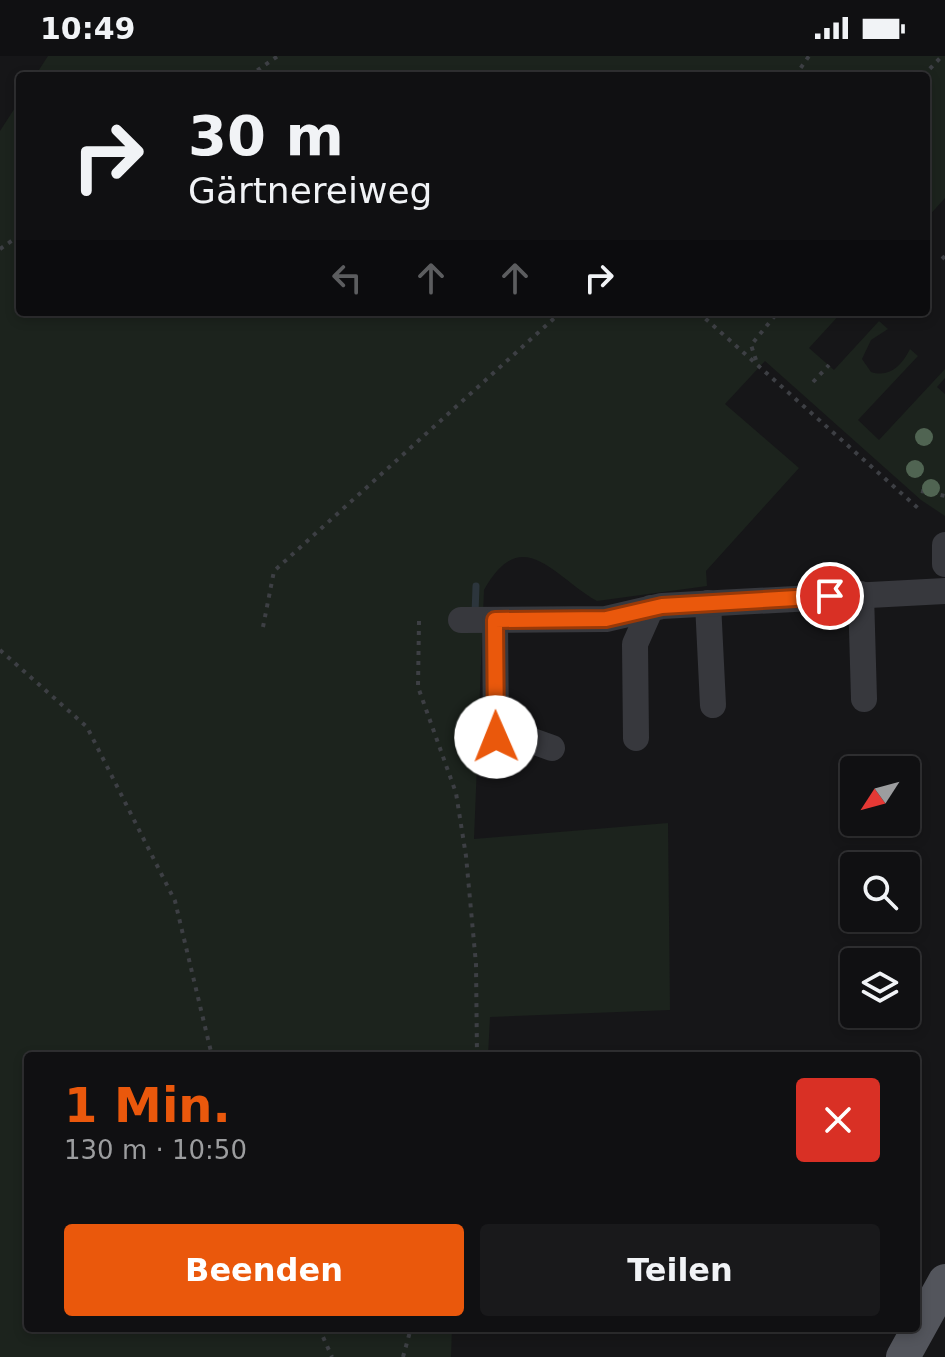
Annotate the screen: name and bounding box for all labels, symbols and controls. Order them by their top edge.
text: 10:49 [40,11,136,46]
text: 30 m [188,103,344,168]
icon: right [56,104,160,208]
text: Gärtnereiweg [188,170,432,211]
icon: left [325,256,369,300]
icon: ahead [409,256,453,300]
icon: ahead [493,256,537,300]
icon: right [577,256,621,300]
pin [796,562,864,630]
icon: arrive [808,574,852,618]
position arrow [454,695,538,779]
north arrow [840,756,920,836]
map controls [840,756,920,1028]
button: search [840,852,920,932]
button: layers [840,948,920,1028]
text: 1 Min. [64,1077,231,1133]
button: close [796,1078,880,1162]
text: 130 m · 10:50 [64,1135,247,1165]
button: Beenden [64,1224,464,1316]
button: Teilen [480,1224,880,1316]

